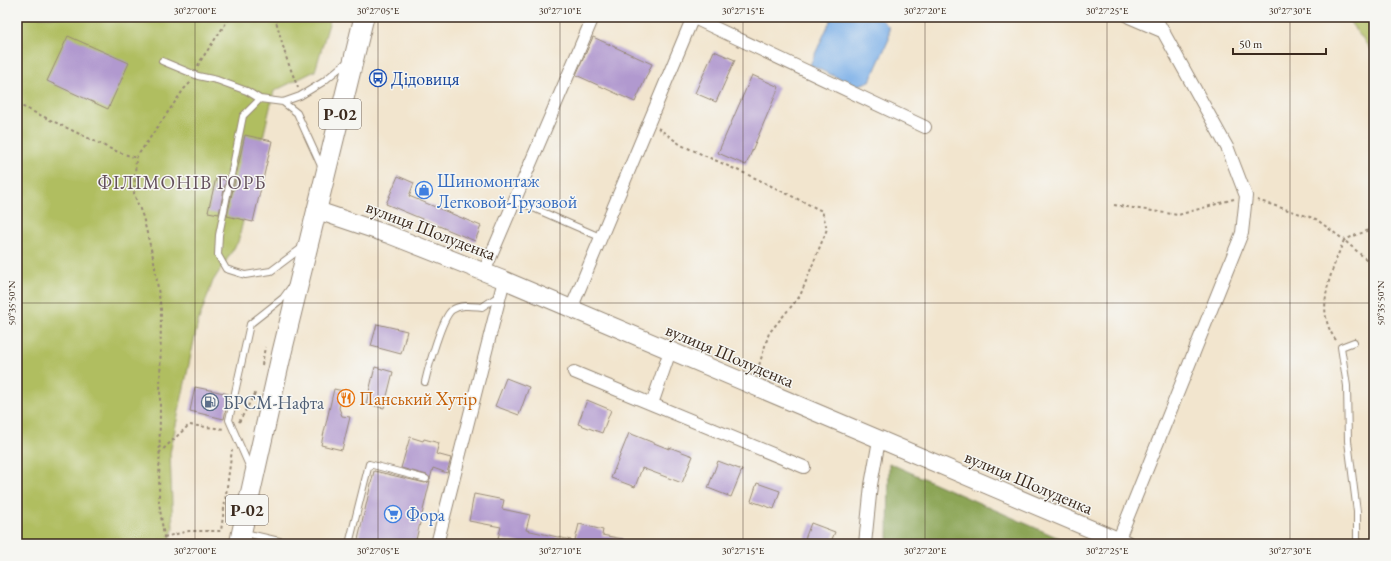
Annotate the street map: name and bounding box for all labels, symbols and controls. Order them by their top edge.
text: 30°27'00"E [174,4,217,17]
text: 30°27'05"E [357,4,400,17]
text: 30°27'10"E [539,4,582,17]
text: 30°27'15"E [722,4,765,17]
text: 30°27'20"E [904,4,947,17]
text: 30°27'25"E [1086,4,1129,17]
text: 30°27'30"E [1269,4,1312,17]
scale bar [1233,30,1326,56]
text: 50 m [1239,36,1263,52]
place label: Дідовиця [391,67,460,90]
bus stop icon: Дідовиця [368,68,388,88]
road number: Р-02 [319,99,361,129]
place label: Шиномонтаж Легковой-Грузовой [437,169,578,213]
district label: ФІЛІМОНІВ ГОРБ [98,170,266,195]
shop icon: Шиномонтаж Легковой-Грузовой [414,180,434,200]
street label: вулиця Шолуденка [363,195,500,266]
text: 50°35'50"N [5,280,18,325]
text: 50°35'50"N [1374,280,1387,325]
street label: вулиця Шолуденка [662,318,798,393]
place label: Панський Хутір [359,387,477,410]
restaurant icon: Панський Хутір [336,388,356,408]
place label: БРСМ-Нафта [223,391,325,414]
fuel station icon: БРСМ-Нафта [200,392,220,412]
street label: вулиця Шолуденка [961,445,1097,520]
road number: Р-02 [226,495,268,525]
place label: Фора [406,503,446,526]
supermarket icon: Фора [383,504,403,524]
text: 30°27'00"E [174,544,217,557]
text: 30°27'05"E [357,544,400,557]
text: 30°27'10"E [539,544,582,557]
text: 30°27'15"E [722,544,765,557]
text: 30°27'20"E [904,544,947,557]
text: 30°27'25"E [1086,544,1129,557]
text: 30°27'30"E [1269,544,1312,557]

